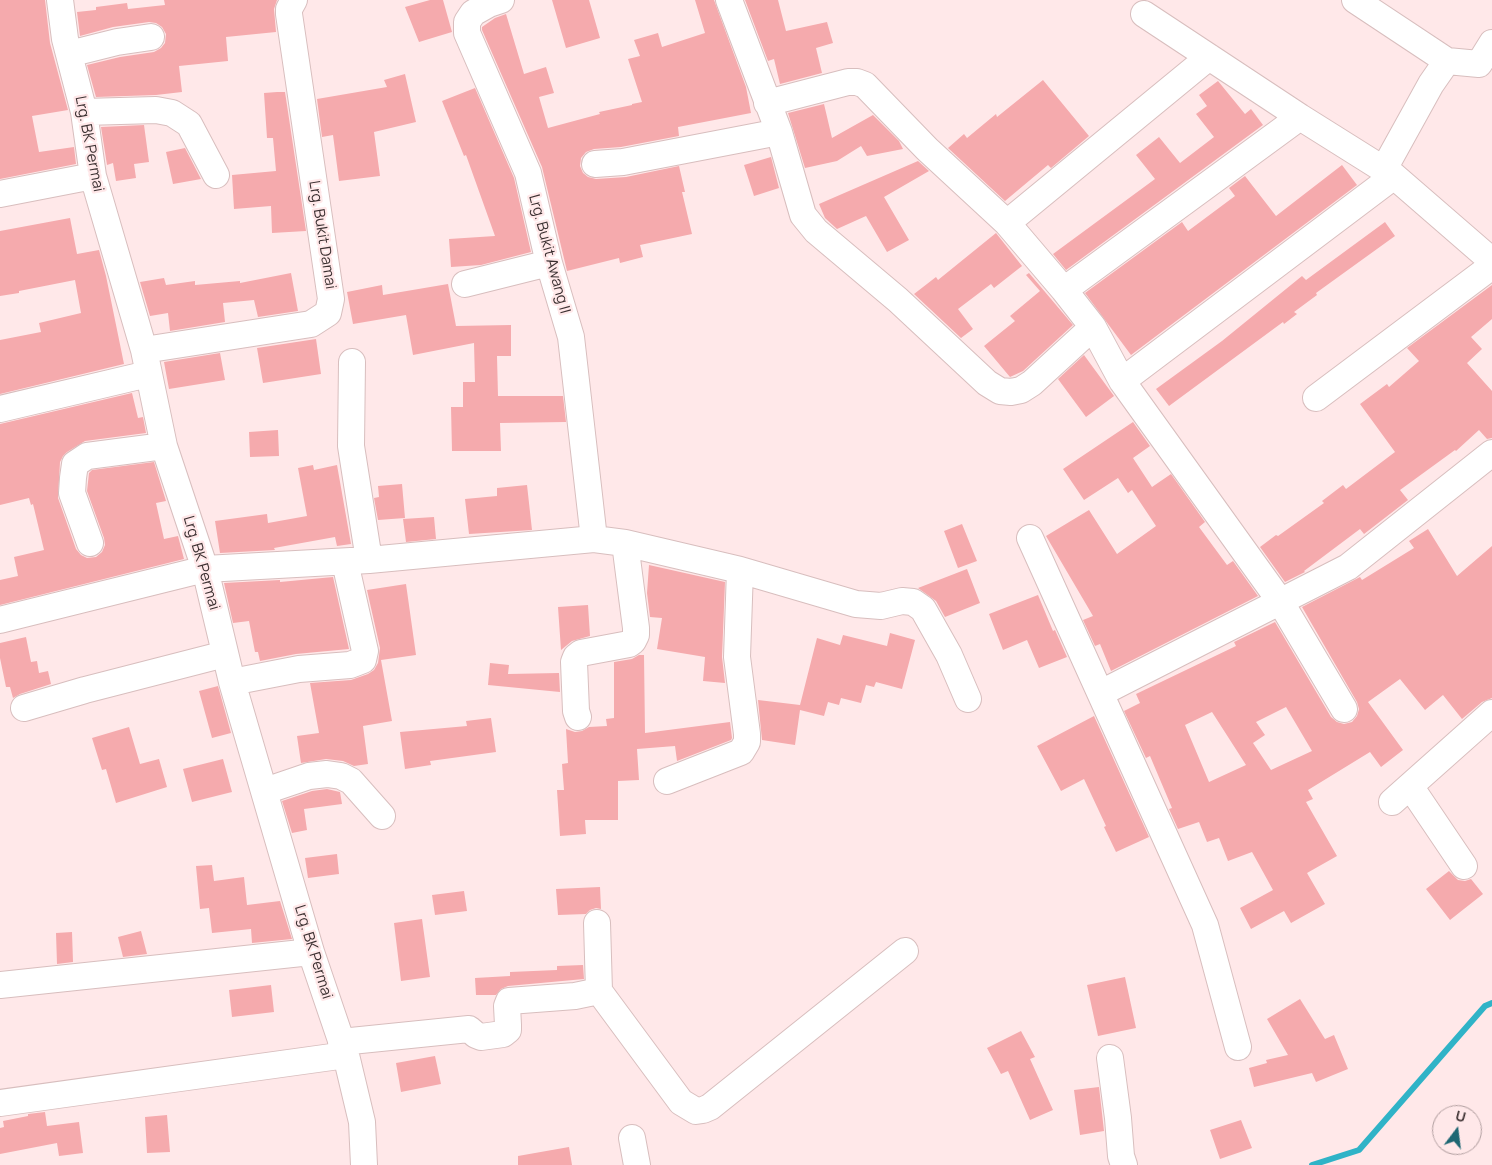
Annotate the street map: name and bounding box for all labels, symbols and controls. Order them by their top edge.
street label: Lrg. BK Permai [71,95,107,193]
street label: Lrg. Bukit Damai [305,180,339,290]
street label: Lrg. Bukit Awang II [524,192,574,316]
street label: Lrg. BK Permai [179,514,223,612]
street label: Lrg. BK Permai [290,903,336,1001]
north arrow [1432,1105,1482,1155]
text: U [1453,1106,1468,1126]

